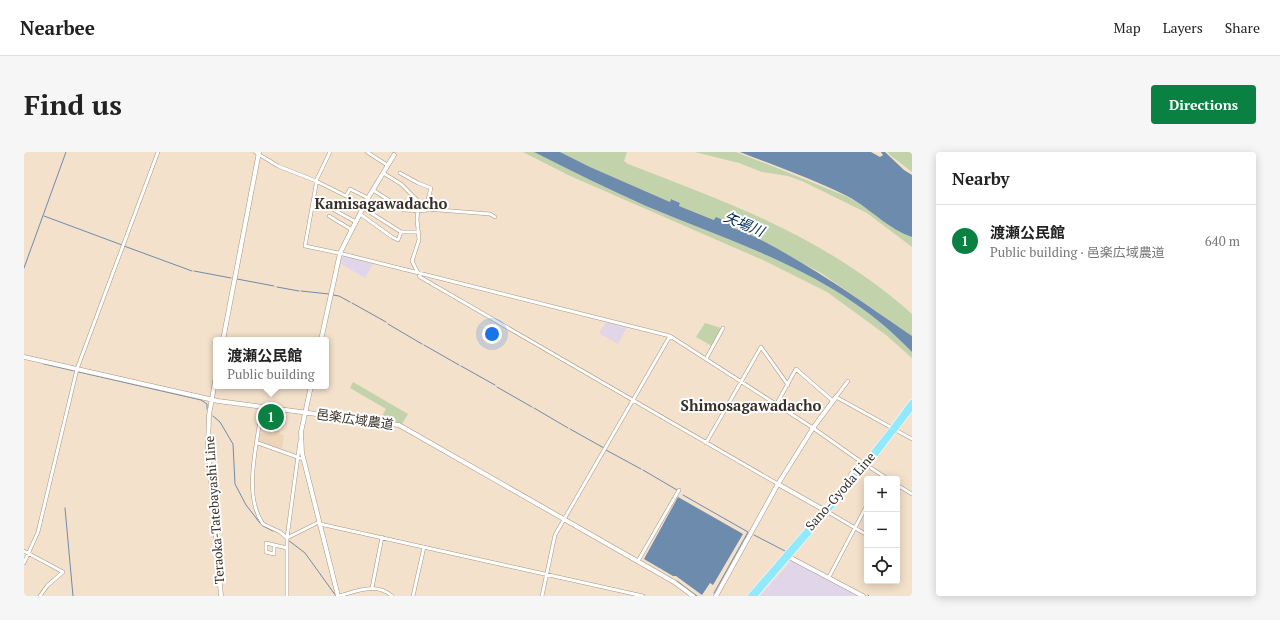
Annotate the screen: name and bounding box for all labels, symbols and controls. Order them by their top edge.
text: Nearbee [20,15,95,40]
text: Map [1114,18,1141,37]
text: Layers [1163,18,1203,37]
text: Share [1225,18,1260,37]
button: Directions [1151,85,1256,124]
text: Find us [24,86,122,123]
text: Nearby [952,167,1010,190]
district label: Kamisagawadacho [314,193,448,213]
water label: 矢場川 [721,207,769,241]
text: 渡瀬公民館 [990,222,1065,242]
text: 1 [961,232,969,250]
text: 640 m [1205,232,1240,250]
text: Public building · 邑楽広域農道 [990,243,1165,261]
your location [482,324,502,344]
popup [213,337,329,389]
text: 渡瀬公民館 [227,345,302,365]
text: Public building [227,365,315,383]
district label: Shimosagawadacho [681,395,822,415]
pin: 1 [258,402,284,432]
street label: 邑楽広域農道 [315,405,395,433]
street label: Teraoka-Tatebayashi Line [200,435,228,585]
street label: Sano-Gyoda Line [801,448,879,534]
map controls [864,476,900,584]
button: + [864,476,900,512]
button: − [864,512,900,548]
button: locate [864,548,900,584]

